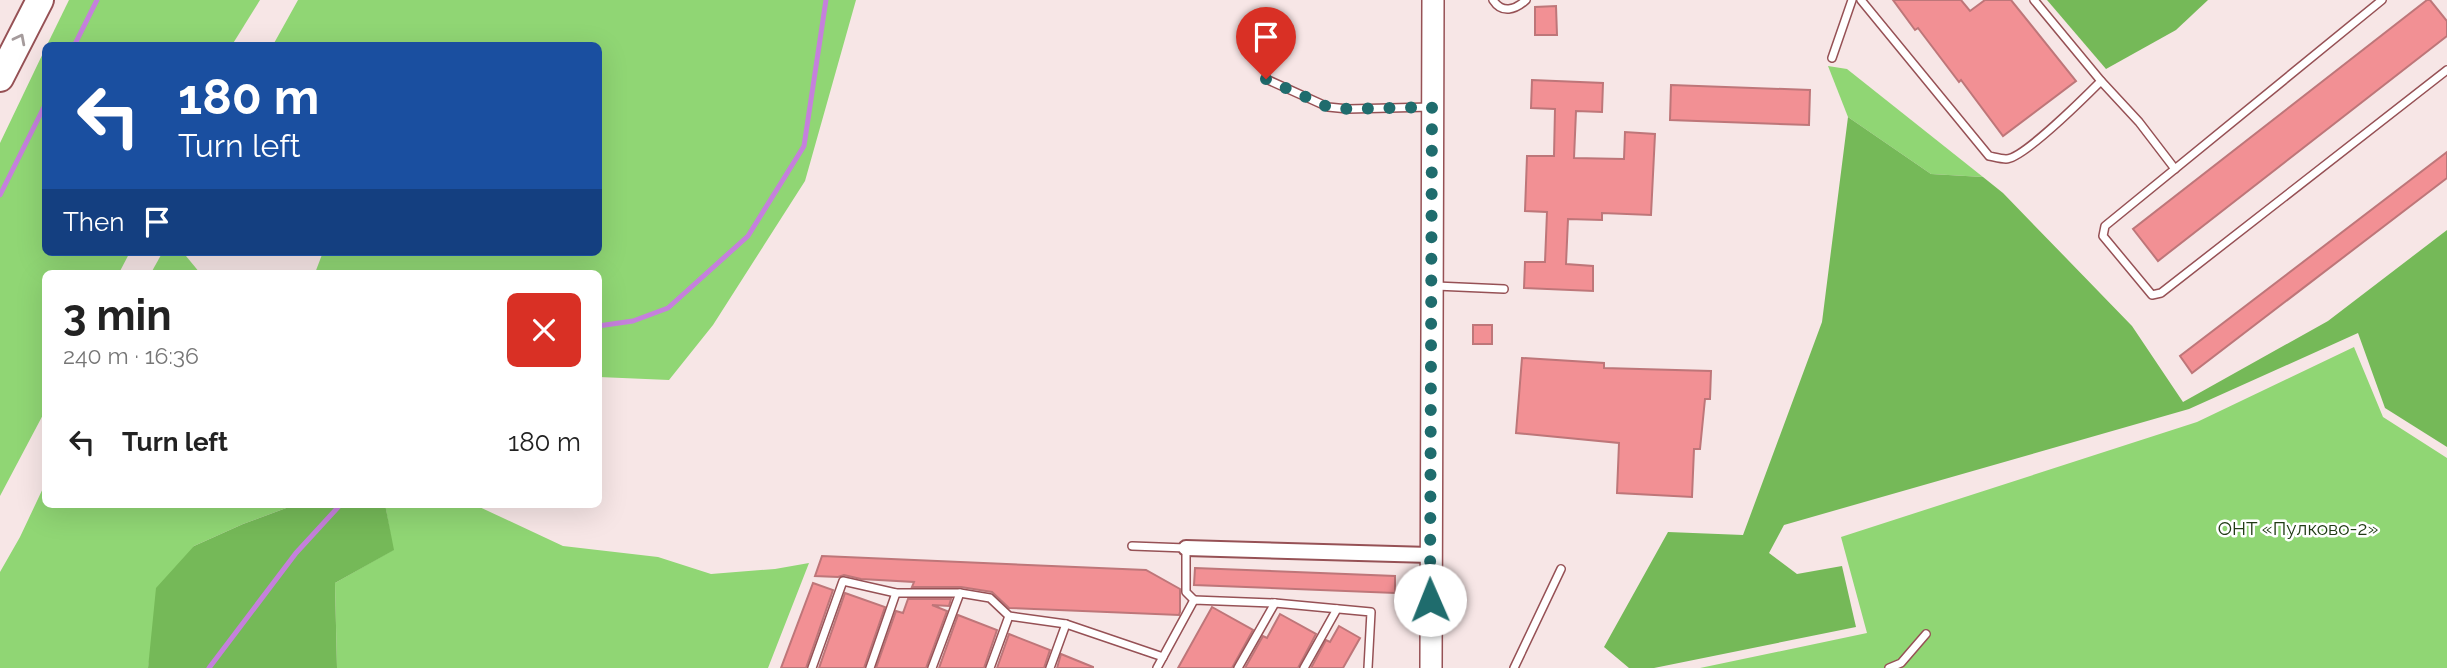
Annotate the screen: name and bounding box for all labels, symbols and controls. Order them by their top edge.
pin [1236,7,1296,79]
icon: arrive [1247,18,1285,56]
one-way arrow [12,34,26,46]
text: 180 m [178,68,319,125]
icon: left [63,70,154,161]
text: Turn left [178,127,300,164]
icon: arrive [138,203,176,241]
text: Then [63,207,124,237]
text: 3 min [63,291,172,340]
button: close [507,293,581,367]
text: 240 m · 16:36 [63,342,199,369]
icon: left [63,423,101,461]
text: Turn left [122,427,228,457]
text: 180 m [508,427,581,457]
park label: ОНТ «Пулково-2» [2218,517,2378,539]
position arrow [1393,563,1467,637]

